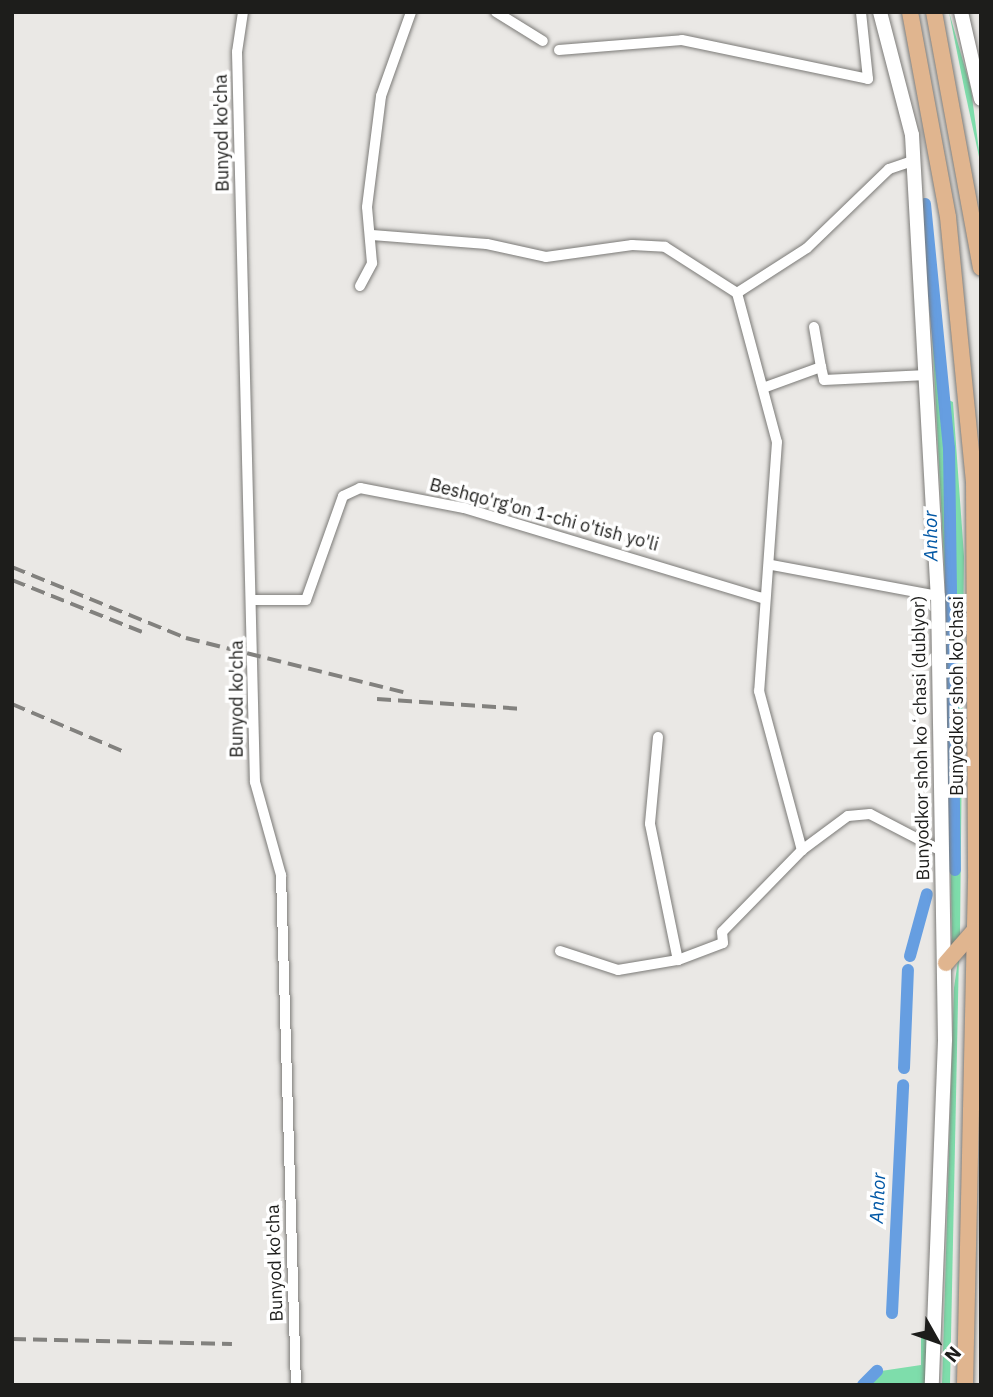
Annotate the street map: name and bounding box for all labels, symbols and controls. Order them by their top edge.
street label: Bunyod ko'cha [210,74,234,192]
street label: Beshqo'rg'on 1-chi o'tish yo'li [427,474,661,556]
water label: Anhor [919,510,943,562]
street label: Bunyodkor shoh koʻchasi (dublyor) [908,595,934,881]
street label: Bunyodkor shoh ko'chasi [946,596,968,796]
street label: Bunyod ko'cha [226,640,248,758]
water label: Anhor [865,1172,891,1224]
street label: Bunyod ko'cha [262,1204,288,1322]
north arrow [902,1306,972,1376]
text: N [939,1342,967,1367]

